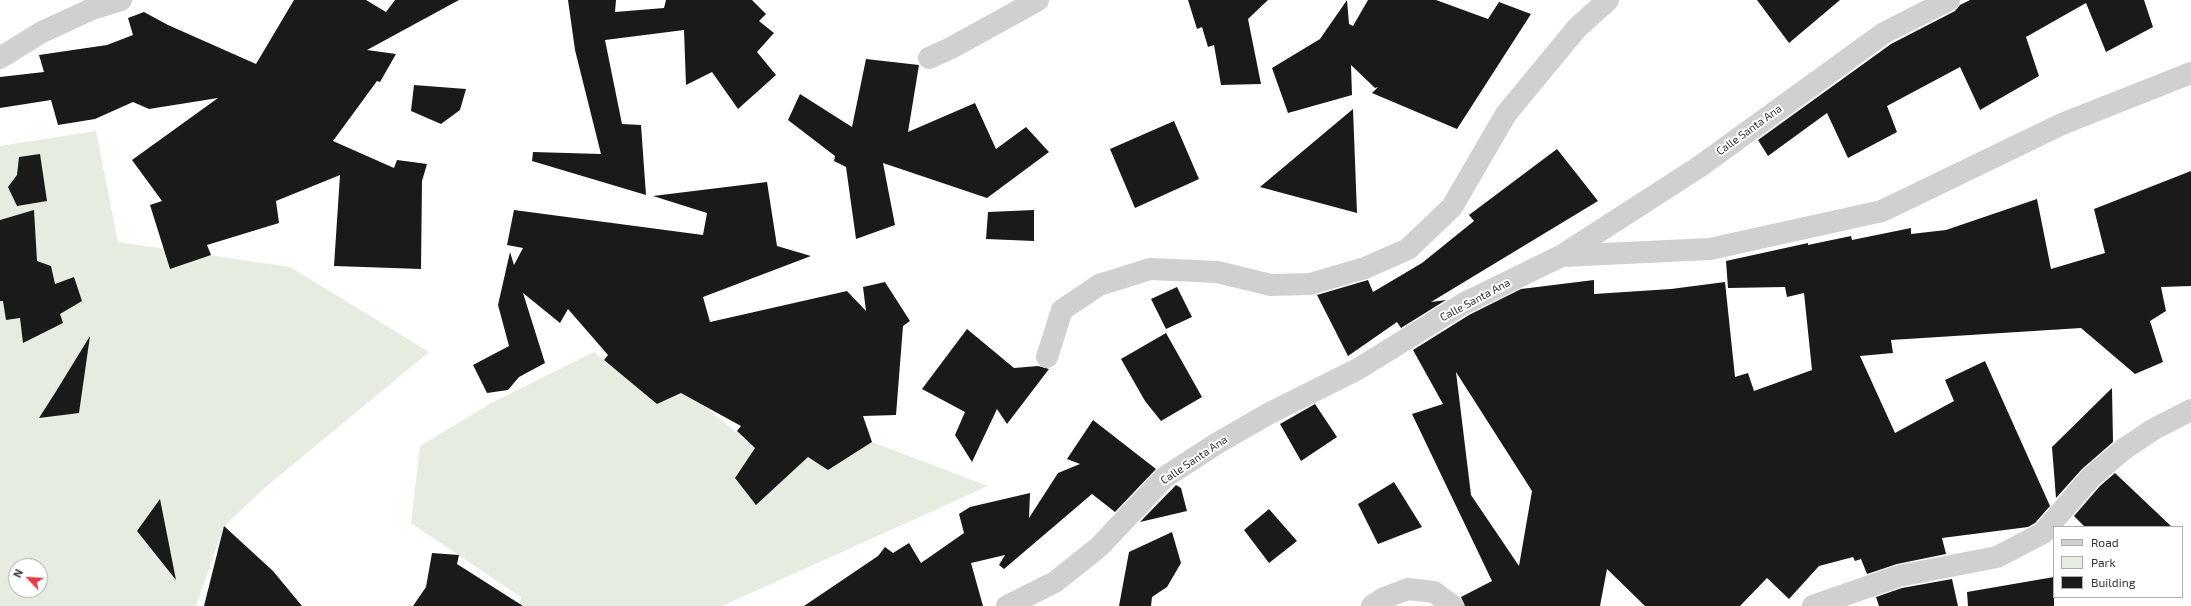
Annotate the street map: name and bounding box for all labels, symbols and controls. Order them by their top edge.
street label: Calle Santa Ana [1714,102,1784,158]
street label: Calle Santa Ana [1438,276,1512,324]
street label: Calle Santa Ana [1158,433,1230,487]
legend [2053,526,2183,598]
text: Road [2091,535,2119,549]
text: Park [2091,555,2116,569]
north arrow [8,558,48,598]
text: N [10,567,25,579]
text: Building [2091,575,2135,589]

